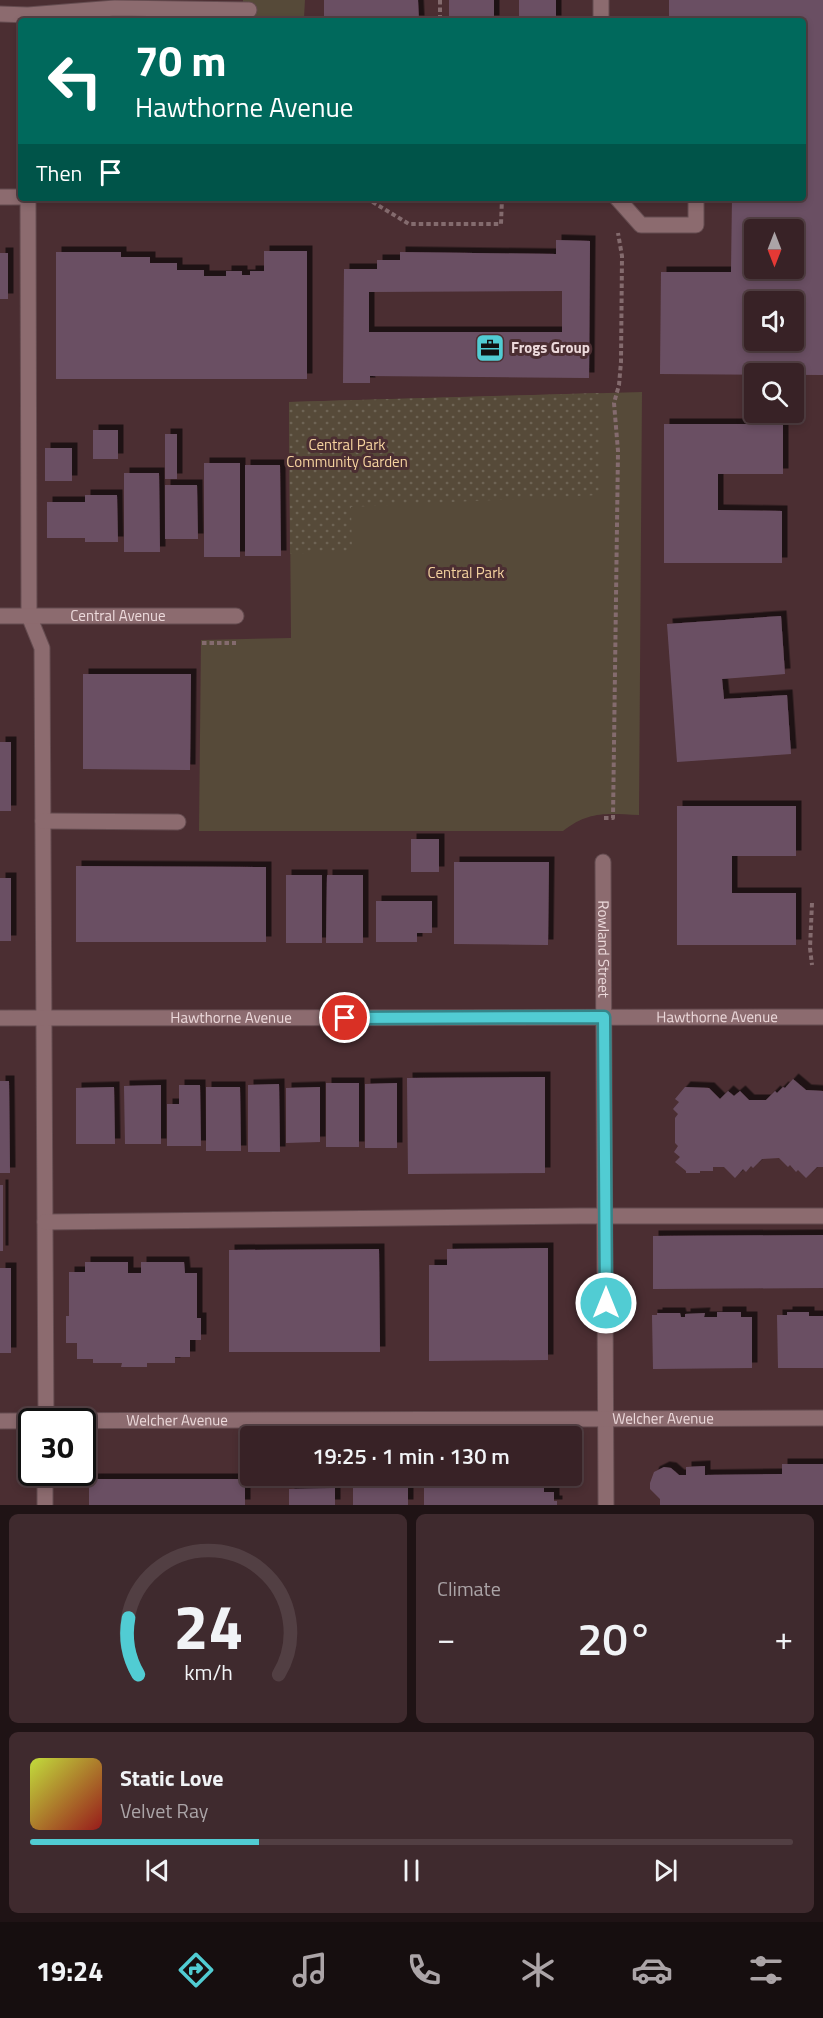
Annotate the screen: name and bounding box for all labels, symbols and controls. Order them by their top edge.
text: 70 m [135,28,227,92]
icon: left [36,42,114,120]
text: Hawthorne Avenue [135,86,353,127]
text: Then [36,156,82,190]
icon: arrive [94,156,127,189]
north arrow [744,219,804,279]
map controls [744,219,804,423]
button: sound [744,291,804,351]
office icon: Frogs Group [474,332,506,364]
place label: Frogs Group [511,336,590,359]
button: search [744,363,804,423]
park label: Central Park Community Garden [286,433,408,473]
park label: Central Park [427,561,505,584]
street label: Central Avenue [70,604,166,627]
street label: Rowland Street [592,900,616,998]
pin [319,992,370,1043]
icon: arrive [328,1001,361,1034]
street label: Hawthorne Avenue [656,1005,778,1028]
street label: Hawthorne Avenue [170,1006,292,1029]
position arrow [574,1271,638,1335]
street label: Welcher Avenue [612,1406,714,1430]
speed limit sign: 30 [18,1408,96,1486]
street label: Welcher Avenue [126,1408,228,1432]
text: 19:25 · 1 min · 130 m [312,1439,510,1473]
text: Climate [437,1573,501,1604]
text: 24 [173,1578,243,1673]
text: 20° [577,1604,653,1672]
text: − [437,1613,455,1663]
text: + [775,1613,793,1663]
text: km/h [184,1657,232,1689]
text: Static Love [120,1761,223,1795]
text: Velvet Ray [120,1795,209,1826]
icon: previous [141,1854,174,1887]
icon: pause [395,1854,428,1887]
icon: next [649,1854,682,1887]
icon: directions [175,1949,217,1991]
icon: music [289,1949,331,1991]
icon: phone [403,1949,445,1991]
icon: climate [517,1949,559,1991]
icon: car [631,1949,673,1991]
icon: filters [745,1949,787,1991]
text: 19:24 [36,1950,103,1991]

